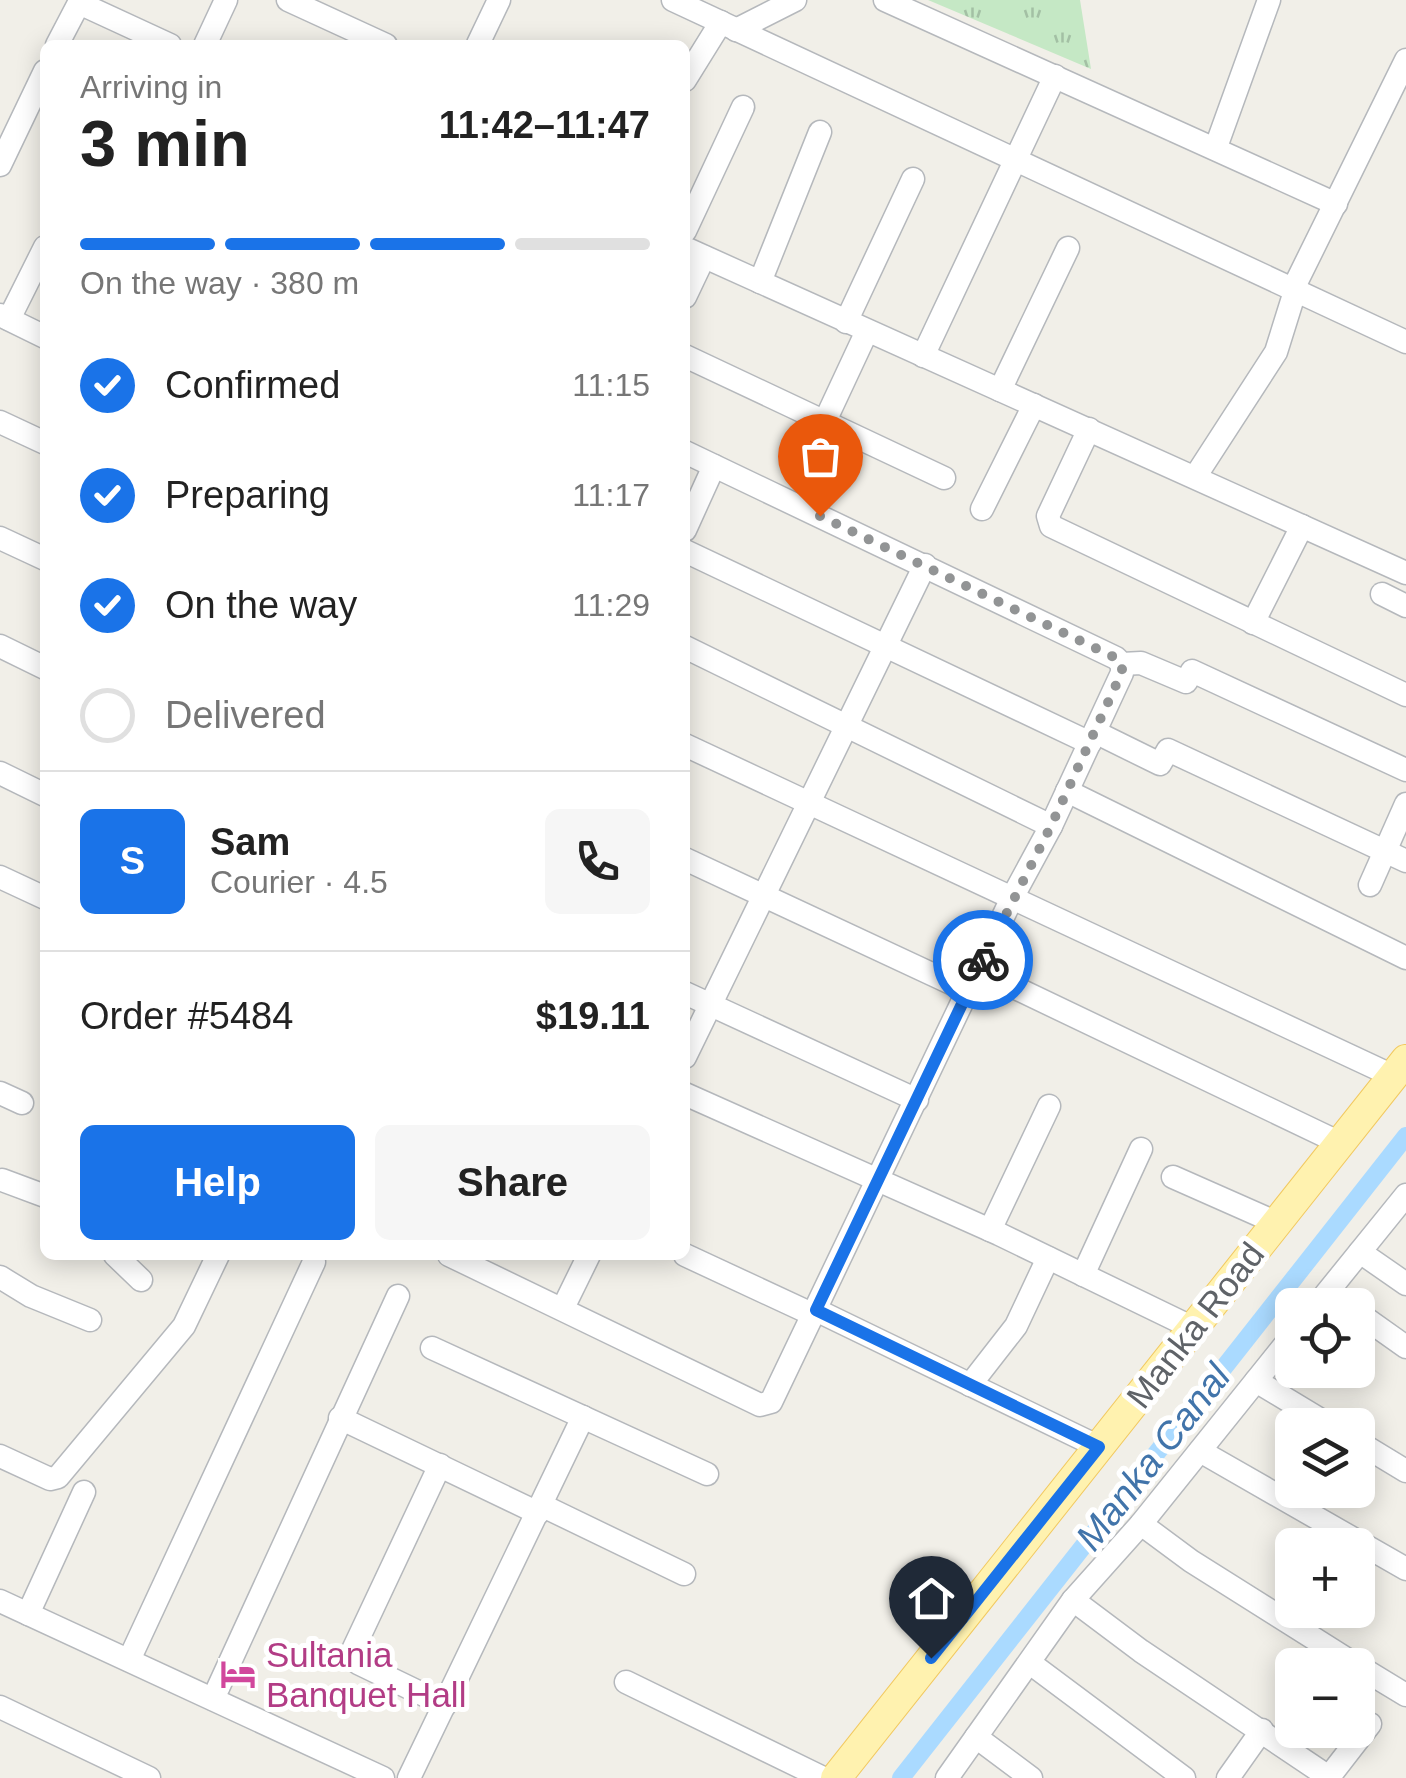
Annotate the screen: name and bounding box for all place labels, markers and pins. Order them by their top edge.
pin [778,414,863,517]
pin [889,1556,974,1659]
place label: Sultania Banquet Hall [266,1635,466,1714]
hotel icon: Sultania Banquet Hall [219,1655,257,1693]

